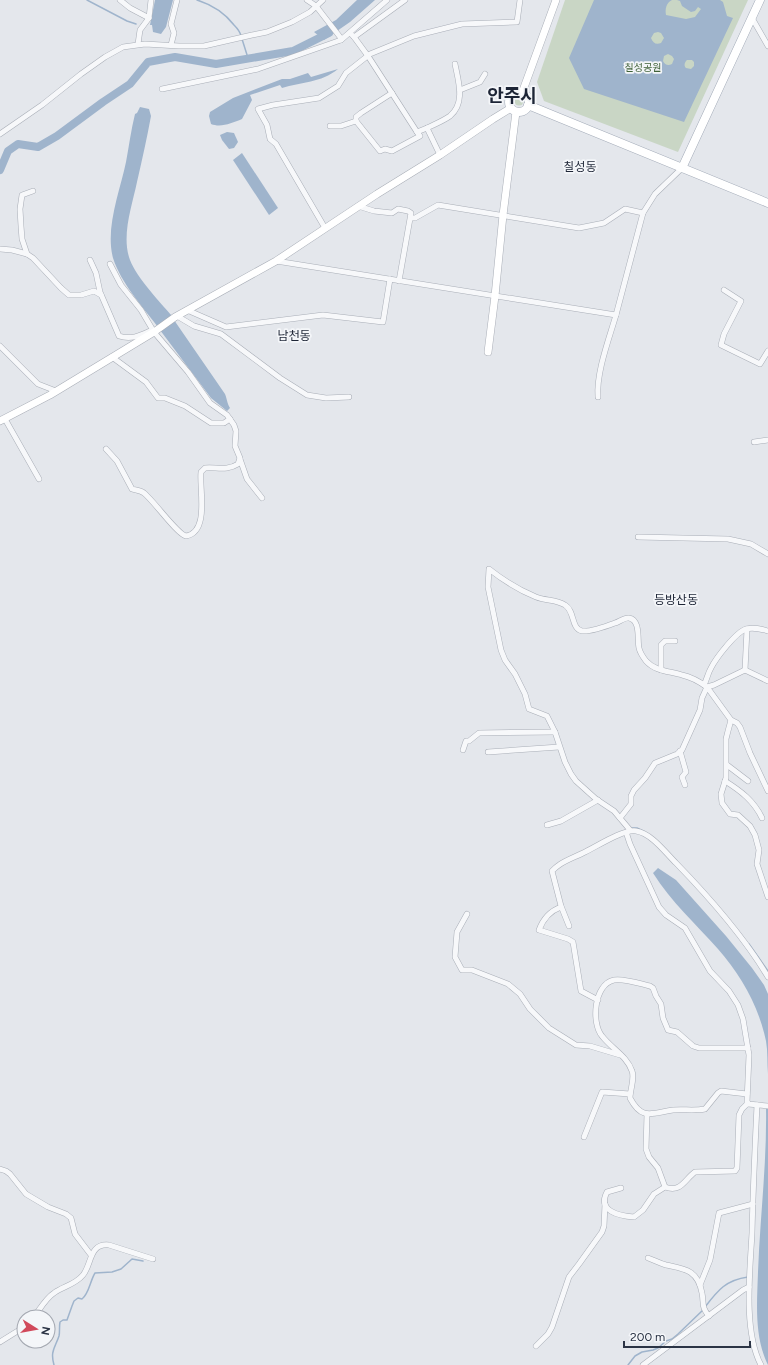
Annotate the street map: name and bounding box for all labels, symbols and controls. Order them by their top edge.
park label: 칠성공원 [625,61,661,74]
district label: 안주시 [487,85,537,107]
district label: 칠성동 [563,160,597,174]
district label: 남천동 [277,329,311,343]
district label: 등방산동 [654,593,698,607]
north arrow [16,1309,56,1349]
scale bar [624,1323,750,1349]
text: N [38,1325,53,1336]
text: 200 m [630,1330,665,1344]

